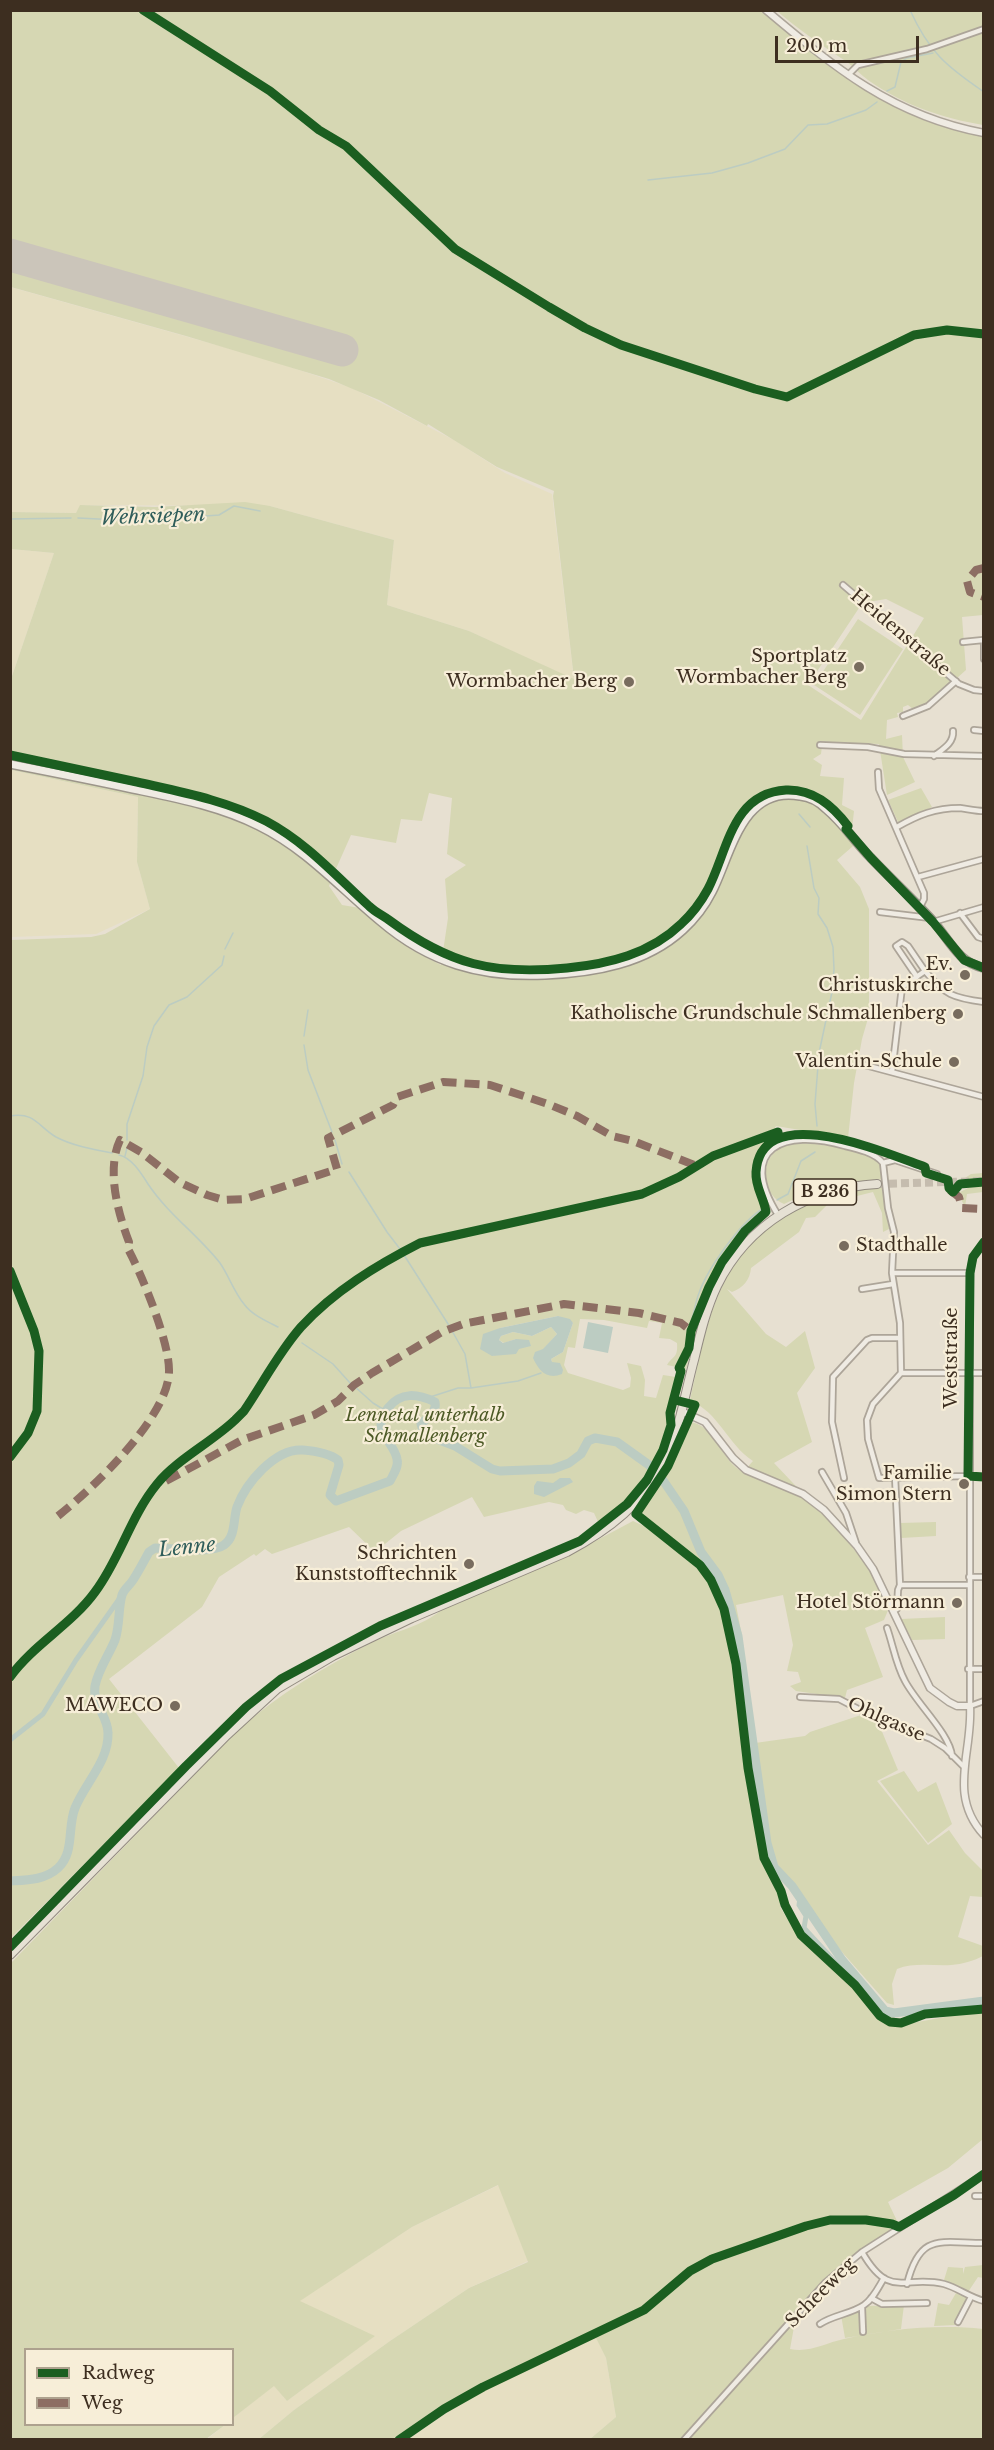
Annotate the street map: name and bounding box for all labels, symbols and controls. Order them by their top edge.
scale bar [778,24,922,62]
text: 200 m [786,35,847,57]
water label: Wehrsiepen [100,503,206,531]
street label: Heidenstraße [846,585,954,681]
place label: Sportplatz Wormbacher Berg [676,646,847,688]
marker: Sportplatz Wormbacher Berg [852,660,866,674]
place label: Wormbacher Berg [446,671,617,693]
marker: Wormbacher Berg [622,675,636,689]
place label: Ev. Christuskirche [818,954,953,996]
marker: Ev. Christuskirche [958,968,972,982]
place label: Katholische Grundschule Schmallenberg [570,1003,946,1025]
marker: Katholische Grundschule Schmallenberg [951,1007,965,1021]
place label: Valentin-Schule [796,1051,942,1073]
marker: Valentin-Schule [947,1055,961,1069]
road number: B 236 [794,1179,856,1205]
place label: Stadthalle [856,1235,948,1257]
marker: Stadthalle [837,1239,851,1253]
street label: Weststraße [941,1307,963,1409]
park label: Lennetal unterhalb Schmallenberg [345,1405,505,1448]
place label: Familie Simon Stern [836,1463,952,1506]
marker: Familie Simon Stern [957,1477,971,1491]
water label: Lenne [157,1533,217,1563]
place label: Schrichten Kunststofftechnik [295,1543,457,1586]
marker: Schrichten Kunststofftechnik [462,1557,476,1571]
place label: Hotel Störmann [796,1592,945,1614]
marker: Hotel Störmann [950,1596,964,1610]
street label: Ohlgasse [844,1693,928,1747]
place label: MAWECO [65,1695,163,1717]
marker: MAWECO [168,1699,182,1713]
street label: Scheeweg [781,2253,861,2333]
legend [24,2348,234,2426]
text: Radweg [82,2362,154,2384]
text: Weg [82,2392,123,2414]

